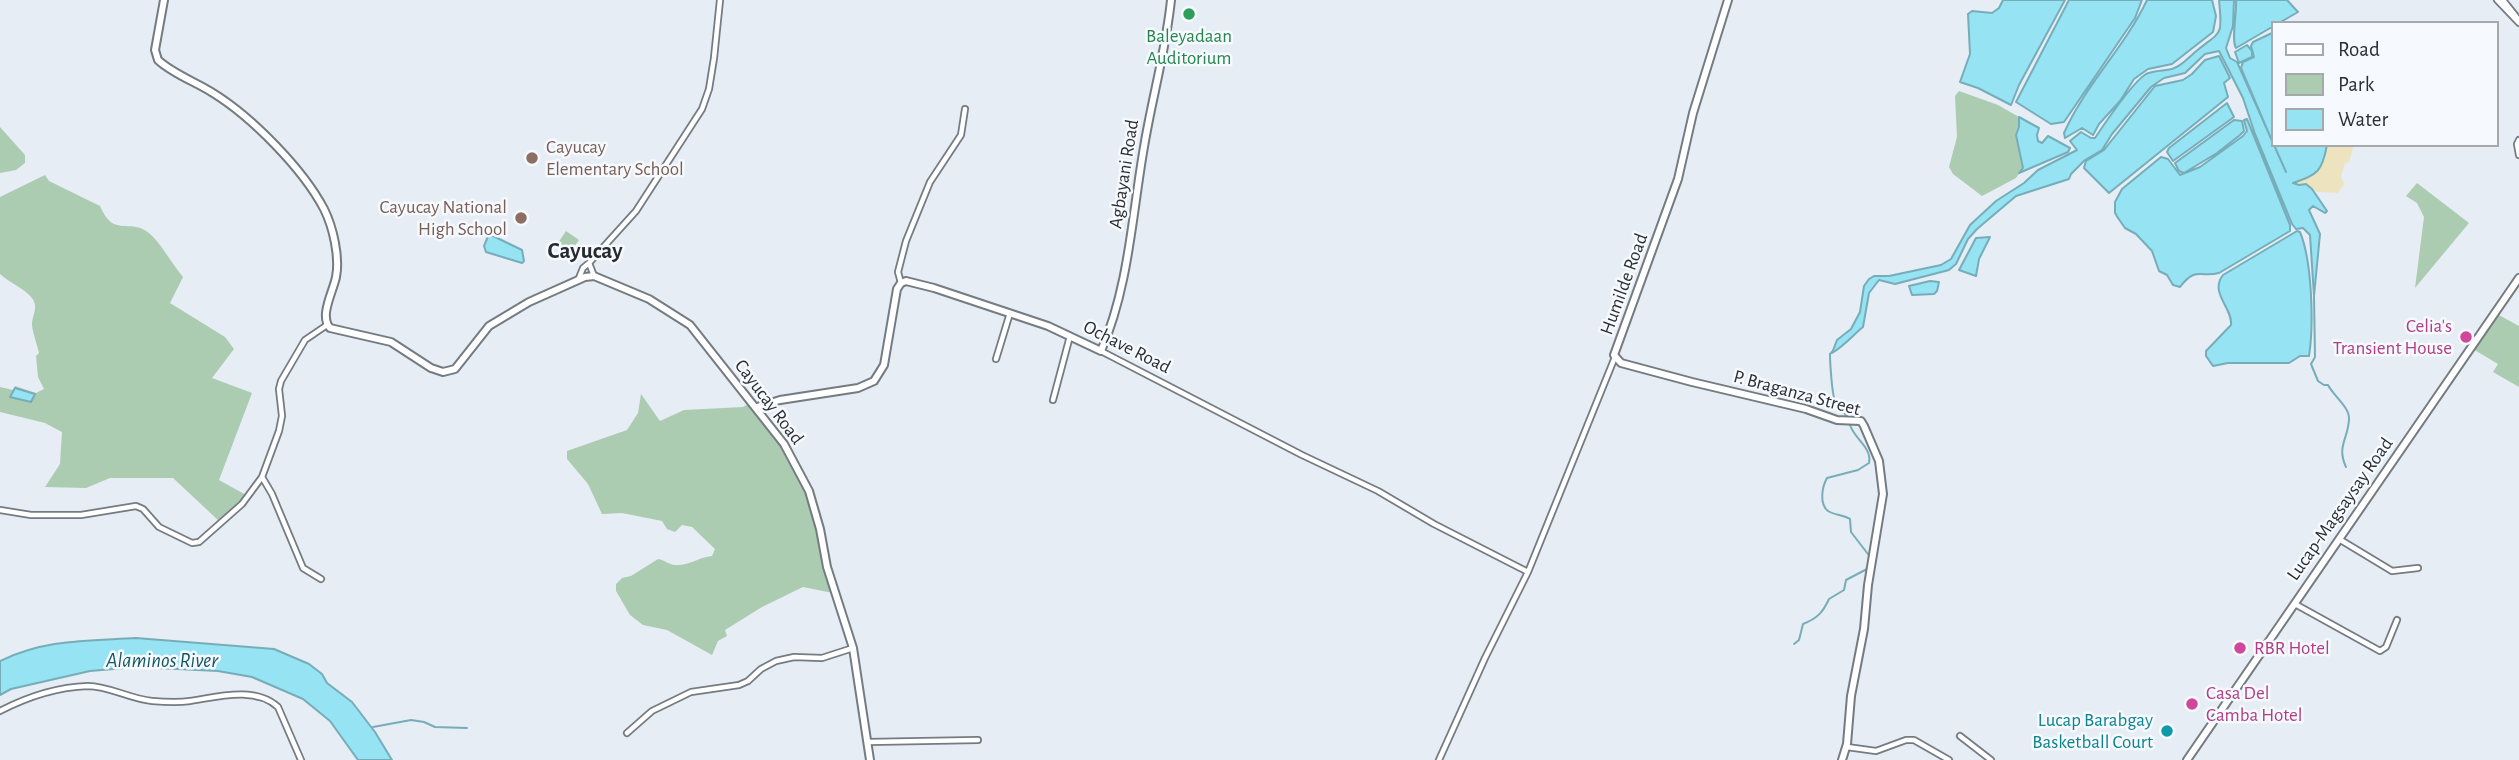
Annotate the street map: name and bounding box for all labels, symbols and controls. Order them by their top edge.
marker: Baleyadaan Auditorium [1181,6,1197,22]
legend [2270,21,2498,147]
place label: Baleyadaan Auditorium [1146,25,1232,69]
text: Road [2338,39,2380,60]
text: Park [2338,74,2374,95]
text: Water [2338,109,2388,130]
street label: Agbayani Road [1104,118,1144,230]
place label: Cayucay Elementary School [546,136,684,180]
marker: Cayucay Elementary School [524,150,540,166]
place label: Cayucay National High School [379,196,507,240]
marker: Cayucay National High School [513,210,529,226]
street label: Humilde Road [1595,230,1653,338]
district label: Cayucay [548,237,622,265]
street label: Ochave Road [1079,315,1175,379]
place label: Celia's Transient House [2333,315,2452,359]
marker: Celia's Transient House [2458,329,2474,345]
street label: Cayucay Road [730,355,808,449]
street label: P. Braganza Street [1731,365,1863,421]
street label: Lucap-Magsaysay Road [2282,433,2398,585]
place label: RBR Hotel [2254,637,2330,659]
marker: RBR Hotel [2232,640,2248,656]
water label: Alaminos River [106,648,218,674]
place label: Casa Del Camba Hotel [2206,682,2303,726]
marker: Casa Del Camba Hotel [2184,696,2200,712]
place label: Lucap Barabgay Basketball Court [2032,709,2153,753]
marker: Lucap Barabgay Basketball Court [2159,723,2175,739]

